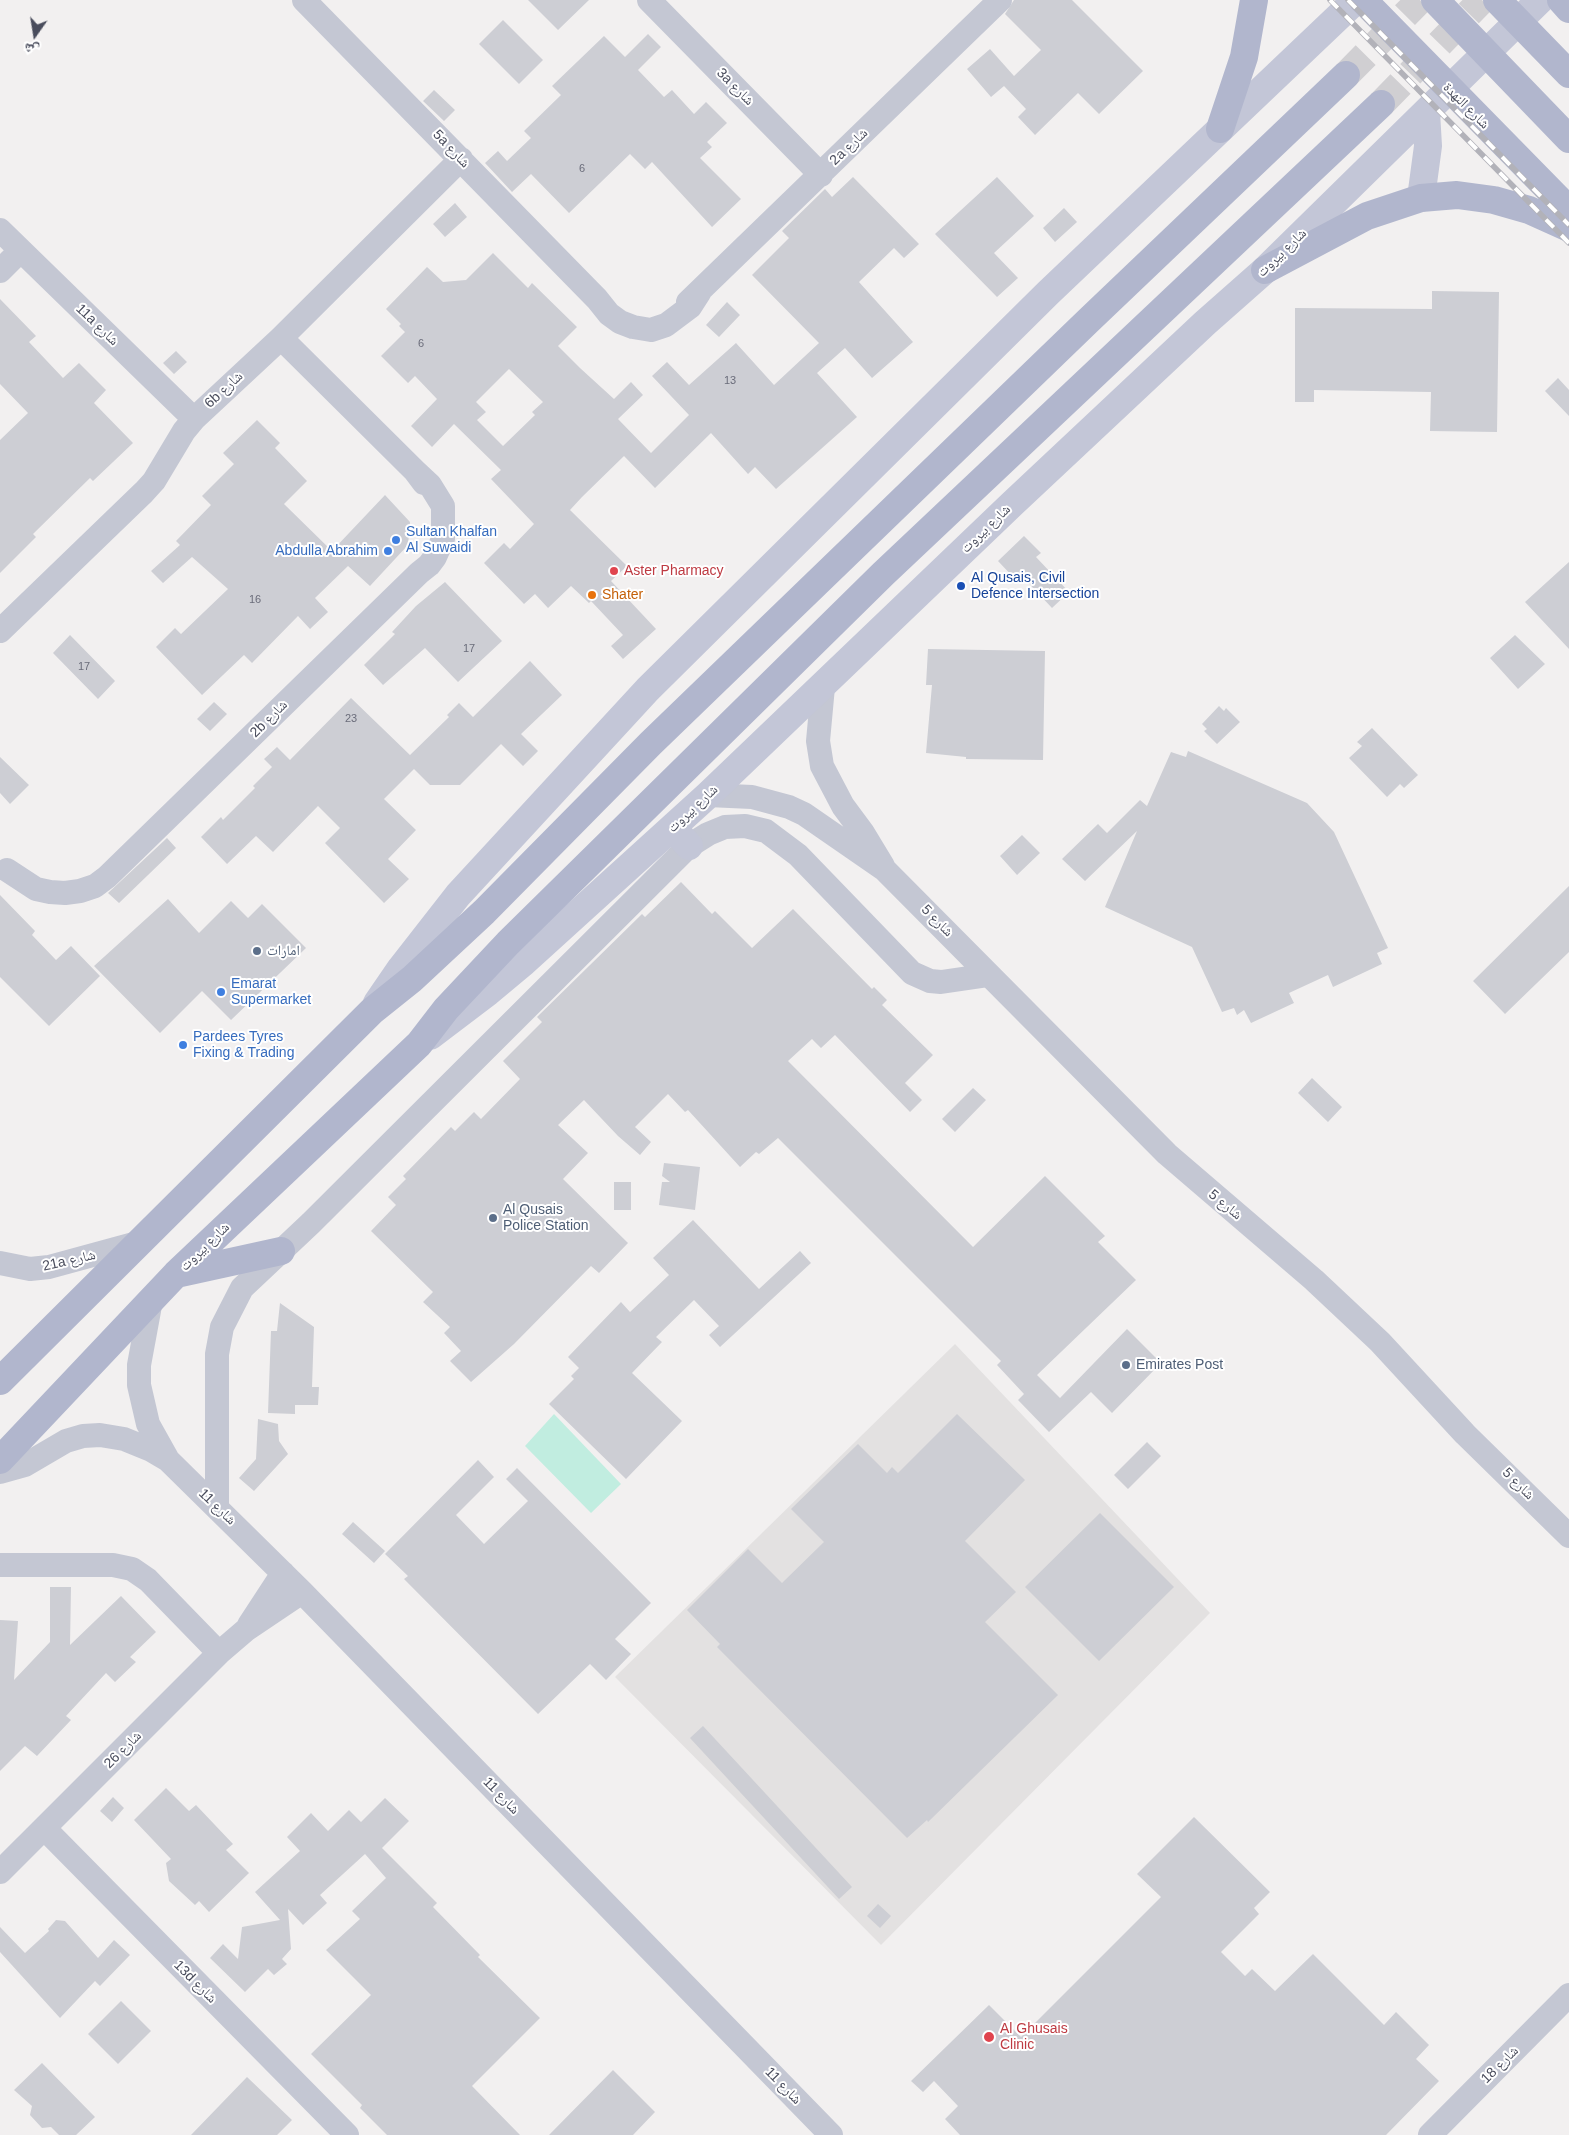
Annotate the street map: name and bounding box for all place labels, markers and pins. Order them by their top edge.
place label: Sultan Khalfan Al Suwaidi [406,524,497,556]
marker: Sultan Khalfan Al Suwaidi [390,534,402,546]
place label: Abdulla Abrahim [275,543,378,559]
marker: Abdulla Abrahim [382,545,394,557]
place label: Aster Pharmacy [624,563,724,579]
marker: Aster Pharmacy [608,565,620,577]
place label: Al Qusais, Civil Defence Intersection [971,570,1099,602]
marker: Al Qusais, Civil Defence Intersection [955,580,967,592]
place label: Shater [602,587,643,603]
marker: Shater [586,589,598,601]
place label: امارات [267,943,300,959]
marker: امارات [251,945,263,957]
place label: Emarat Supermarket [231,976,311,1009]
marker: Emarat Supermarket [215,986,227,998]
place label: Pardees Tyres Fixing & Trading [193,1029,294,1062]
marker: Pardees Tyres Fixing & Trading [177,1039,189,1051]
place label: Al Qusais Police Station [503,1202,589,1234]
marker: Al Qusais Police Station [487,1212,499,1224]
place label: Emirates Post [1136,1357,1223,1373]
marker: Emirates Post [1120,1359,1132,1371]
place label: Al Ghusais Clinic [1000,2021,1068,2054]
marker: Al Ghusais Clinic [982,2030,996,2044]

